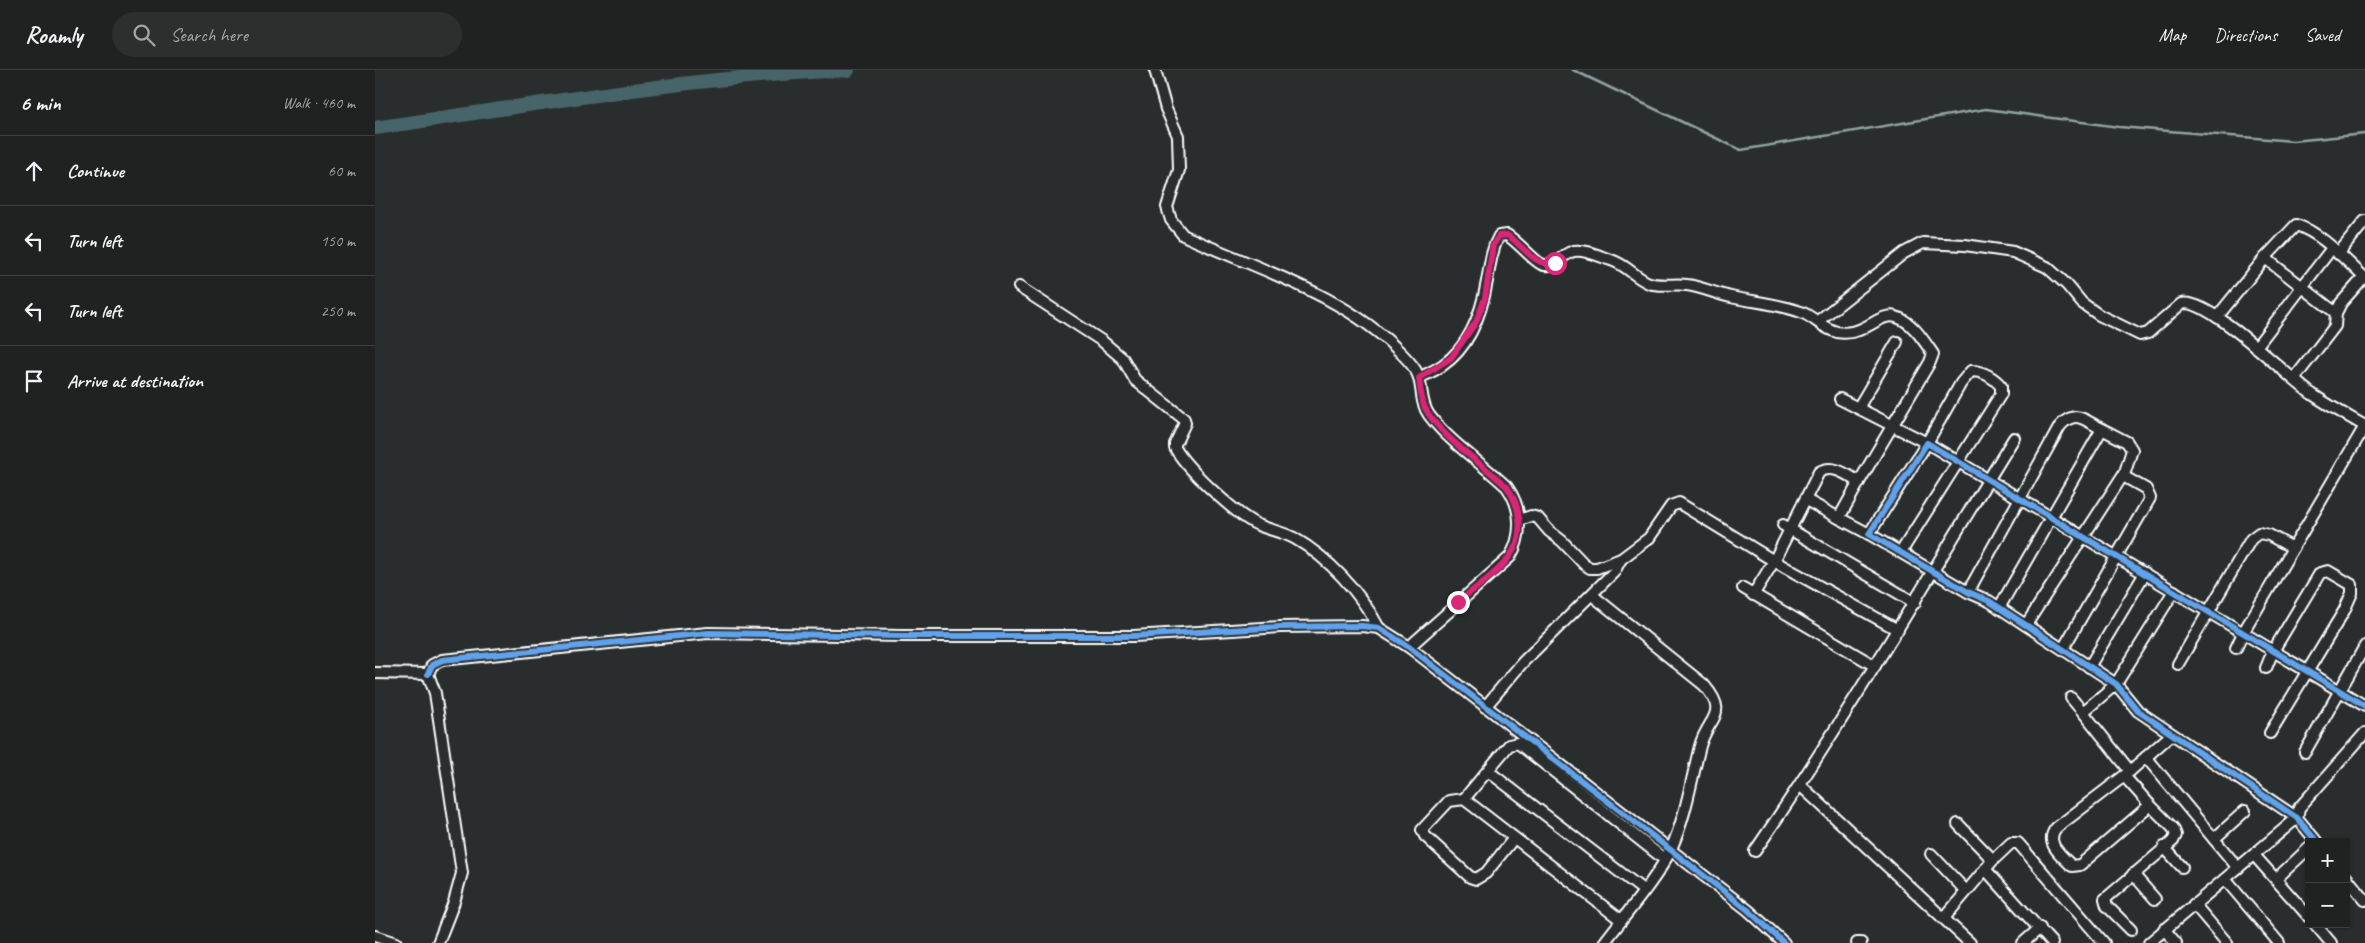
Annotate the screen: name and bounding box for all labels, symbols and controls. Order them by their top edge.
search box [112,12,462,57]
text: Roamly [25,20,82,50]
icon: search [130,21,158,49]
text: Search here [170,23,248,47]
text: Map [2159,24,2186,46]
text: Directions [2214,24,2277,46]
text: Saved [2305,24,2340,46]
text: 6 min [20,90,61,116]
text: Walk · 460 m [283,93,355,113]
icon: ahead [20,157,48,185]
text: Continue [67,159,124,183]
text: 60 m [328,161,355,181]
icon: left [20,227,48,255]
text: Turn left [67,229,122,253]
text: 150 m [321,231,355,251]
route start [1544,252,1567,275]
icon: left [20,297,48,325]
text: Turn left [67,299,122,323]
text: 250 m [321,301,355,321]
icon: arrive [20,367,48,395]
text: Arrive at destination [67,369,203,393]
route end [1447,591,1470,614]
map controls [2305,838,2350,928]
button: + [2305,838,2350,883]
button: − [2305,883,2350,928]

